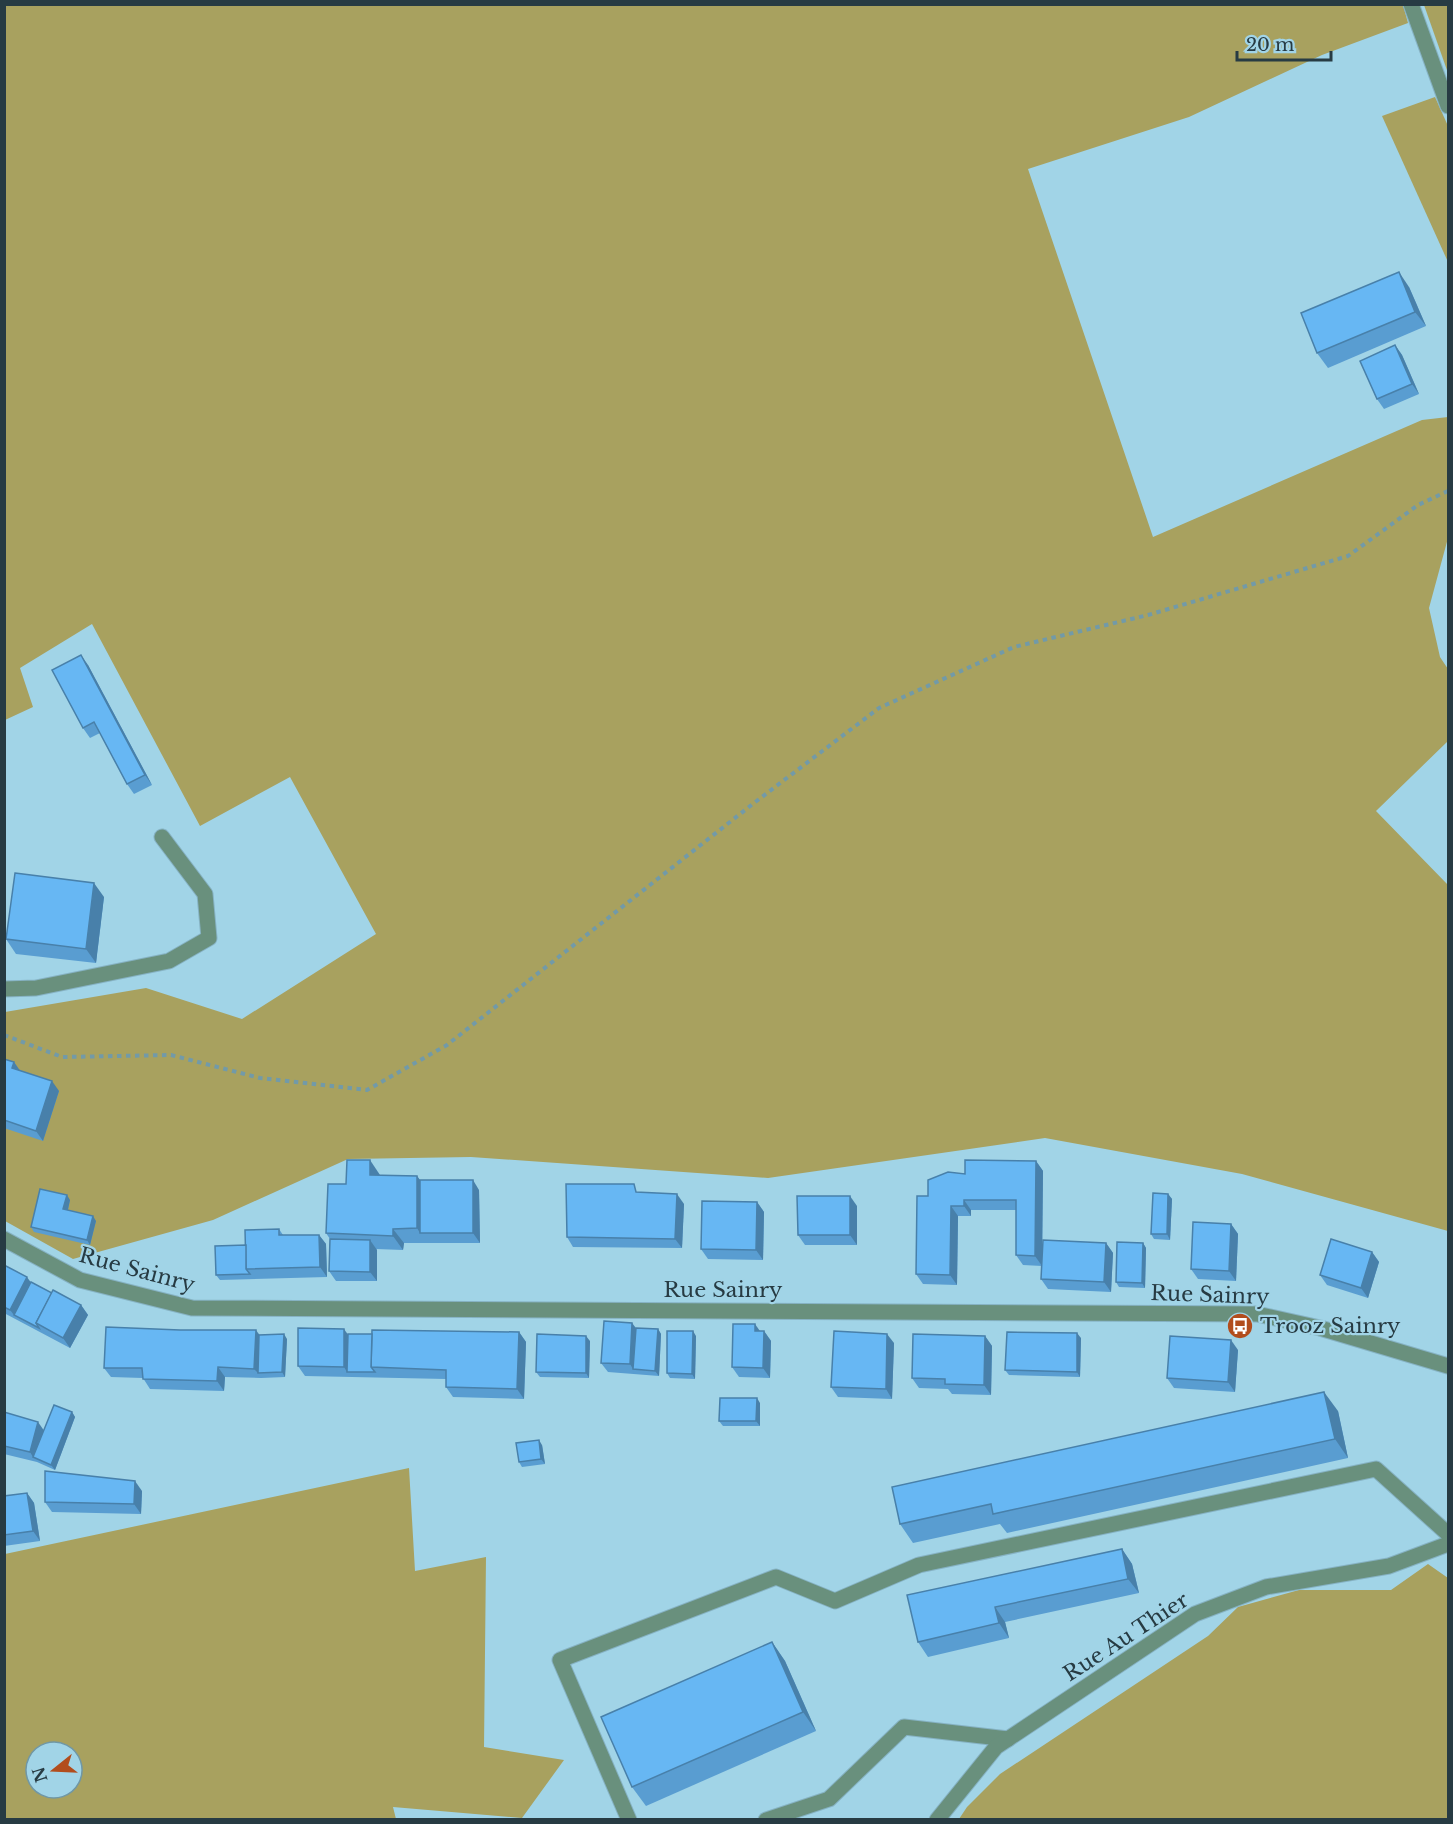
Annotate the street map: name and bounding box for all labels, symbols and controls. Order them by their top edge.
scale bar [1237,24,1332,62]
text: 20 m [1246,34,1294,56]
street label: Rue Sainry [76,1242,198,1298]
street label: Rue Sainry [664,1277,783,1303]
street label: Rue Sainry [1150,1280,1270,1310]
bus stop icon: Trooz Sainry [1225,1311,1255,1341]
place label: Trooz Sainry [1260,1313,1401,1339]
street label: Rue Au Thier [1059,1587,1193,1687]
north arrow [24,1740,84,1800]
text: N [28,1764,52,1785]

